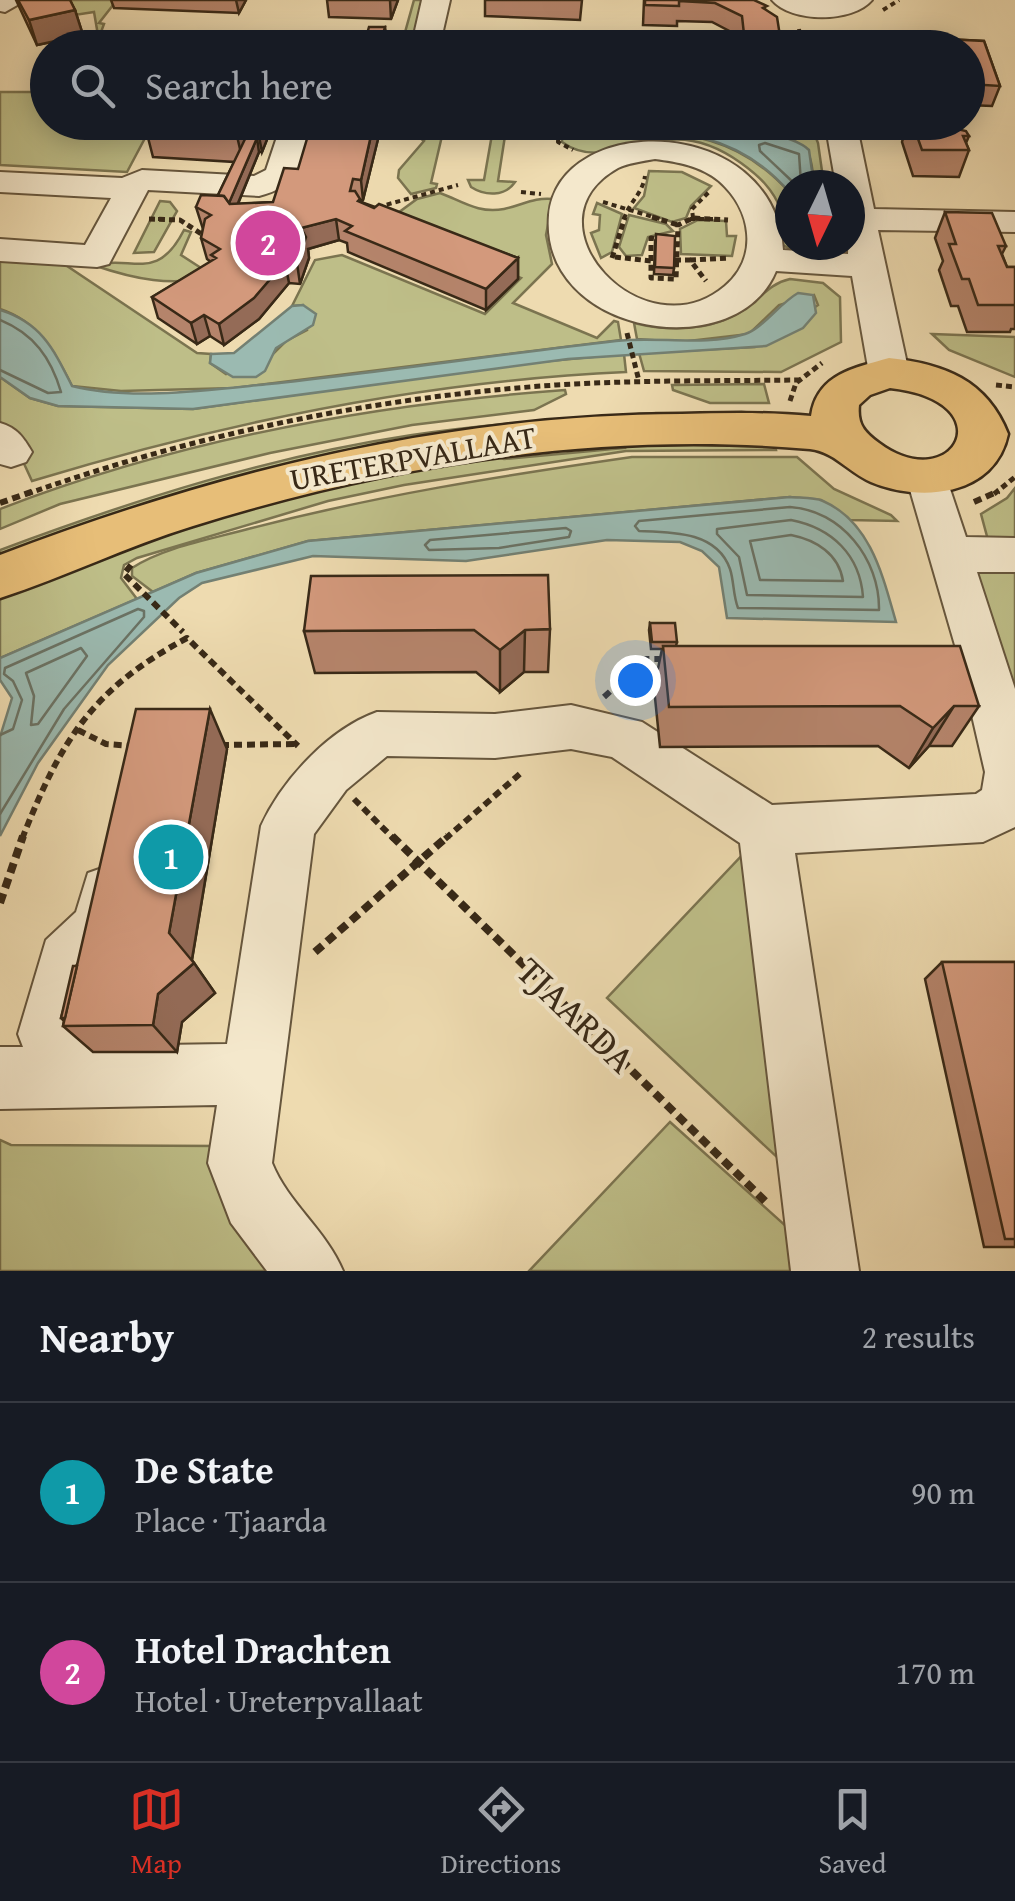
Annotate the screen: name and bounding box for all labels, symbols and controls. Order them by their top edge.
search box [30,30,985,140]
text: Search here [145,57,333,113]
icon: search [65,58,120,113]
north arrow [775,170,865,260]
pin: 2 [236,206,300,280]
street label: URETERPVALLAAT [286,413,540,502]
your location [610,655,661,706]
pin: 1 [138,820,204,894]
street label: TJAARDA [505,943,649,1085]
text: Nearby [40,1306,174,1367]
text: 2 results [862,1313,975,1360]
text: De State [135,1441,274,1497]
text: 1 [64,1469,81,1516]
text: 90 m [911,1469,975,1516]
text: Place · Tjaarda [135,1497,327,1544]
text: Hotel Drachten [135,1621,391,1677]
text: 2 [64,1649,81,1696]
text: 170 m [896,1649,975,1696]
text: Hotel · Ureterpvallaat [135,1677,423,1724]
tab: Map [129,1782,184,1883]
tab: Directions [441,1782,561,1883]
tab: Saved [819,1782,886,1883]

